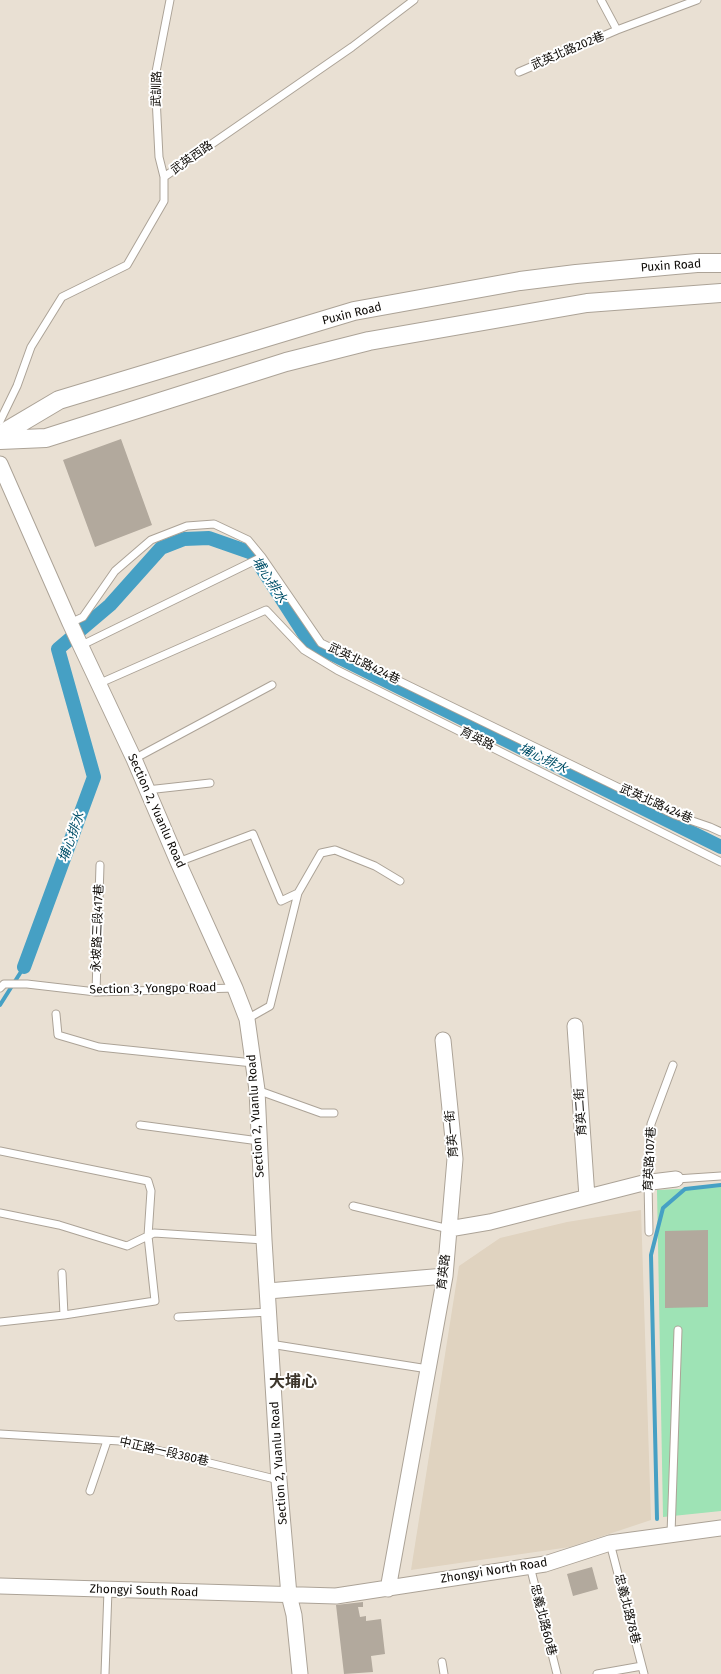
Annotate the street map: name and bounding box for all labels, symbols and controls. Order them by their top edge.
street label: 武英北路202巷 [529,29,607,73]
street label: 武訓路 [149,71,165,107]
street label: 武英西路 [168,138,216,178]
street label: Puxin Road [640,257,702,275]
street label: Puxin Road [321,300,383,328]
water label: 埔心排水 [248,554,290,606]
street label: 武英北路424巷 [326,640,402,688]
street label: 育英路 [458,725,496,753]
water label: 埔心排水 [516,741,570,777]
street label: Section 2, Yuanlu Road [124,752,188,870]
street label: 武英北路424巷 [617,782,695,826]
water label: 埔心排水 [56,810,88,864]
street label: 永坡路三段417巷 [89,884,107,972]
street label: Section 3, Yongpo Road [89,981,217,997]
street label: Section 2, Yuanlu Road [245,1054,267,1178]
street label: 育英二街 [572,1088,590,1136]
street label: 育英一街 [443,1109,461,1159]
street label: 育英路107巷 [641,1126,659,1192]
street label: 育英路 [435,1253,453,1291]
district label: 大埔心 [269,1373,317,1393]
street label: Section 2, Yuanlu Road [268,1401,290,1525]
street label: 中正路一段380巷 [118,1435,210,1469]
street label: Zhongyi North Road [439,1555,549,1587]
street label: 忠義北路78巷 [611,1572,643,1646]
street label: Zhongyi South Road [89,1582,199,1600]
street label: 忠義北路60巷 [527,1583,559,1657]

